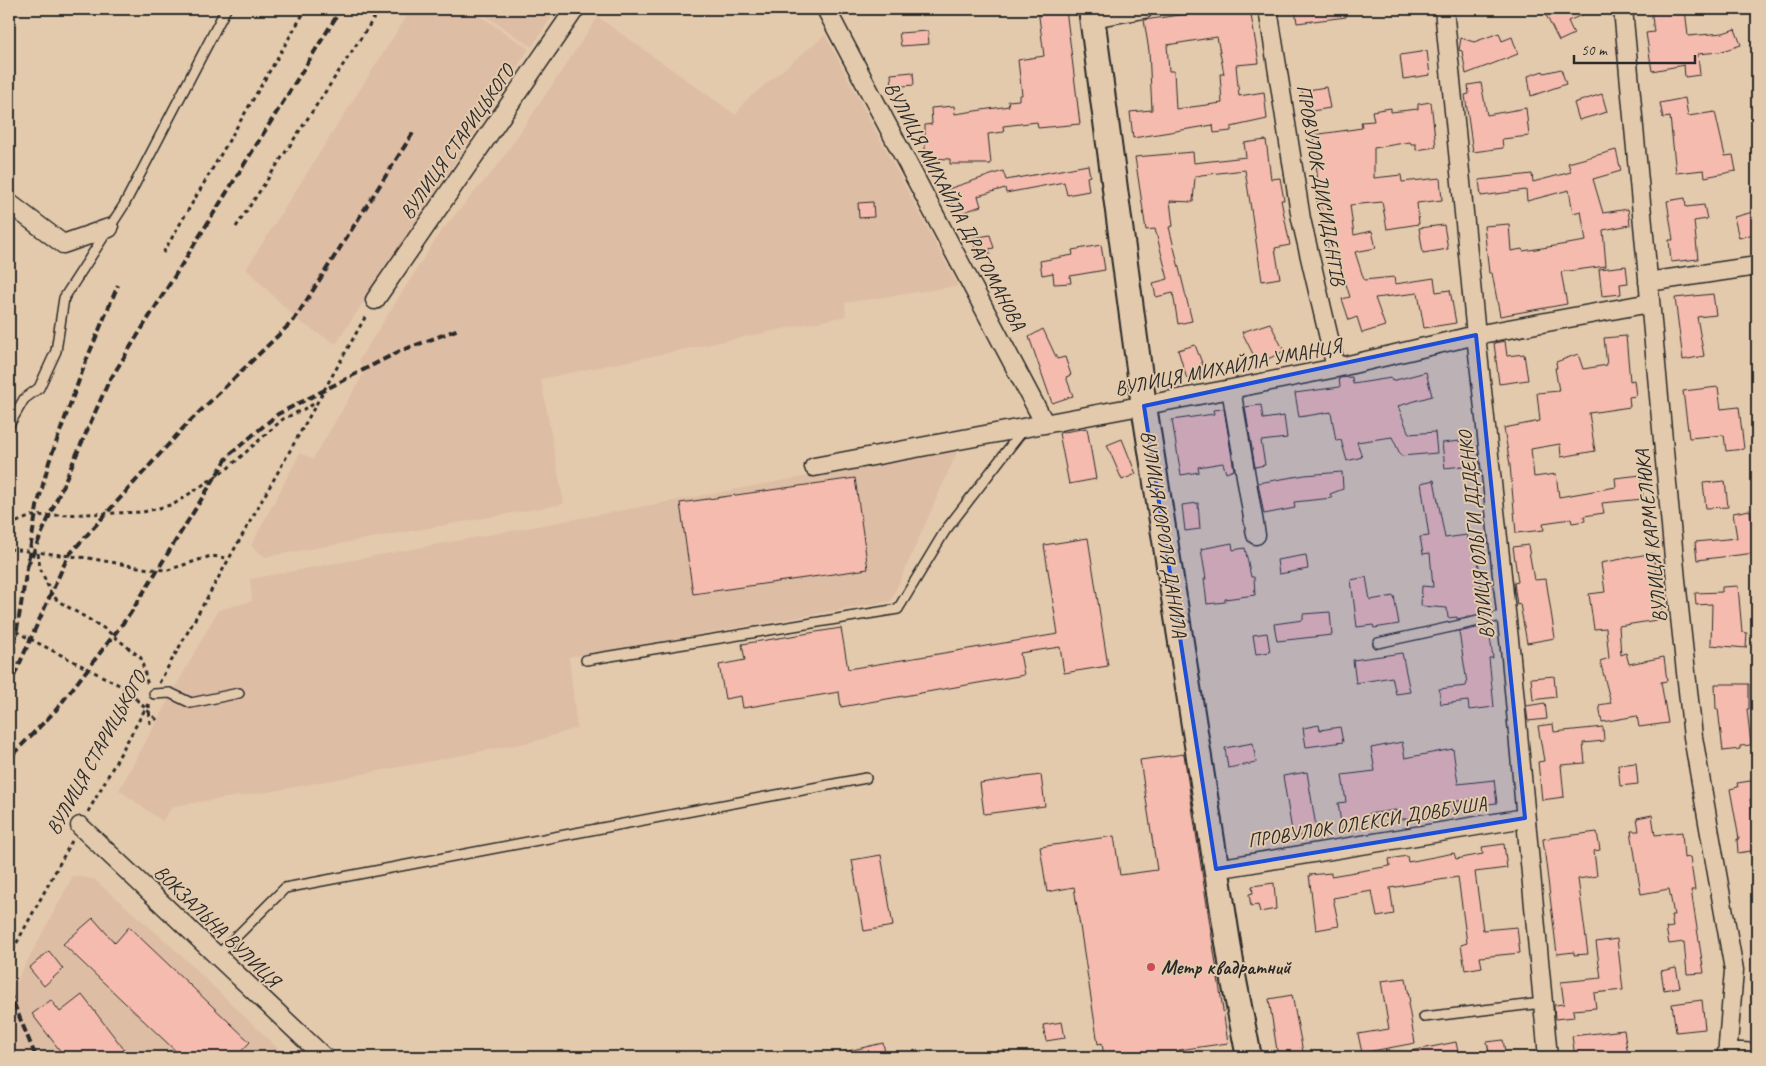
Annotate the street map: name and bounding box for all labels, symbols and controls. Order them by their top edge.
scale bar [1574,32,1695,64]
text: 50 m [1581,41,1608,60]
street label: ВУЛИЦЯ СТАРИЦЬКОГО [394,58,521,224]
street label: ВУЛИЦЯ МИХАЙЛА ДРАГОМАНОВА [879,78,1032,335]
street label: ПРОВУЛОК ДИСИДЕНТІВ [1291,83,1351,289]
street label: ВУЛИЦЯ МИХАЙЛА УМАНЦЯ [1113,332,1346,401]
street label: ВУЛИЦЯ ОЛЬГИ ДІДЕНКО [1452,428,1499,640]
street label: ВУЛИЦЯ КОРОЛЯ ДАНИЛА [1135,429,1193,640]
street label: ВУЛИЦЯ КАРМЕЛЮКА [1629,447,1673,624]
street label: ВУЛИЦЯ СТАРИЦЬКОГО [41,665,152,839]
street label: ПРОВУЛОК ОЛЕКСИ ДОВБУША [1246,791,1489,853]
street label: ВОКЗАЛЬНА ВУЛИЦЯ [149,860,288,995]
place label: Метр квадратний [1161,955,1292,980]
marker: Метр квадратний [1145,961,1157,973]

